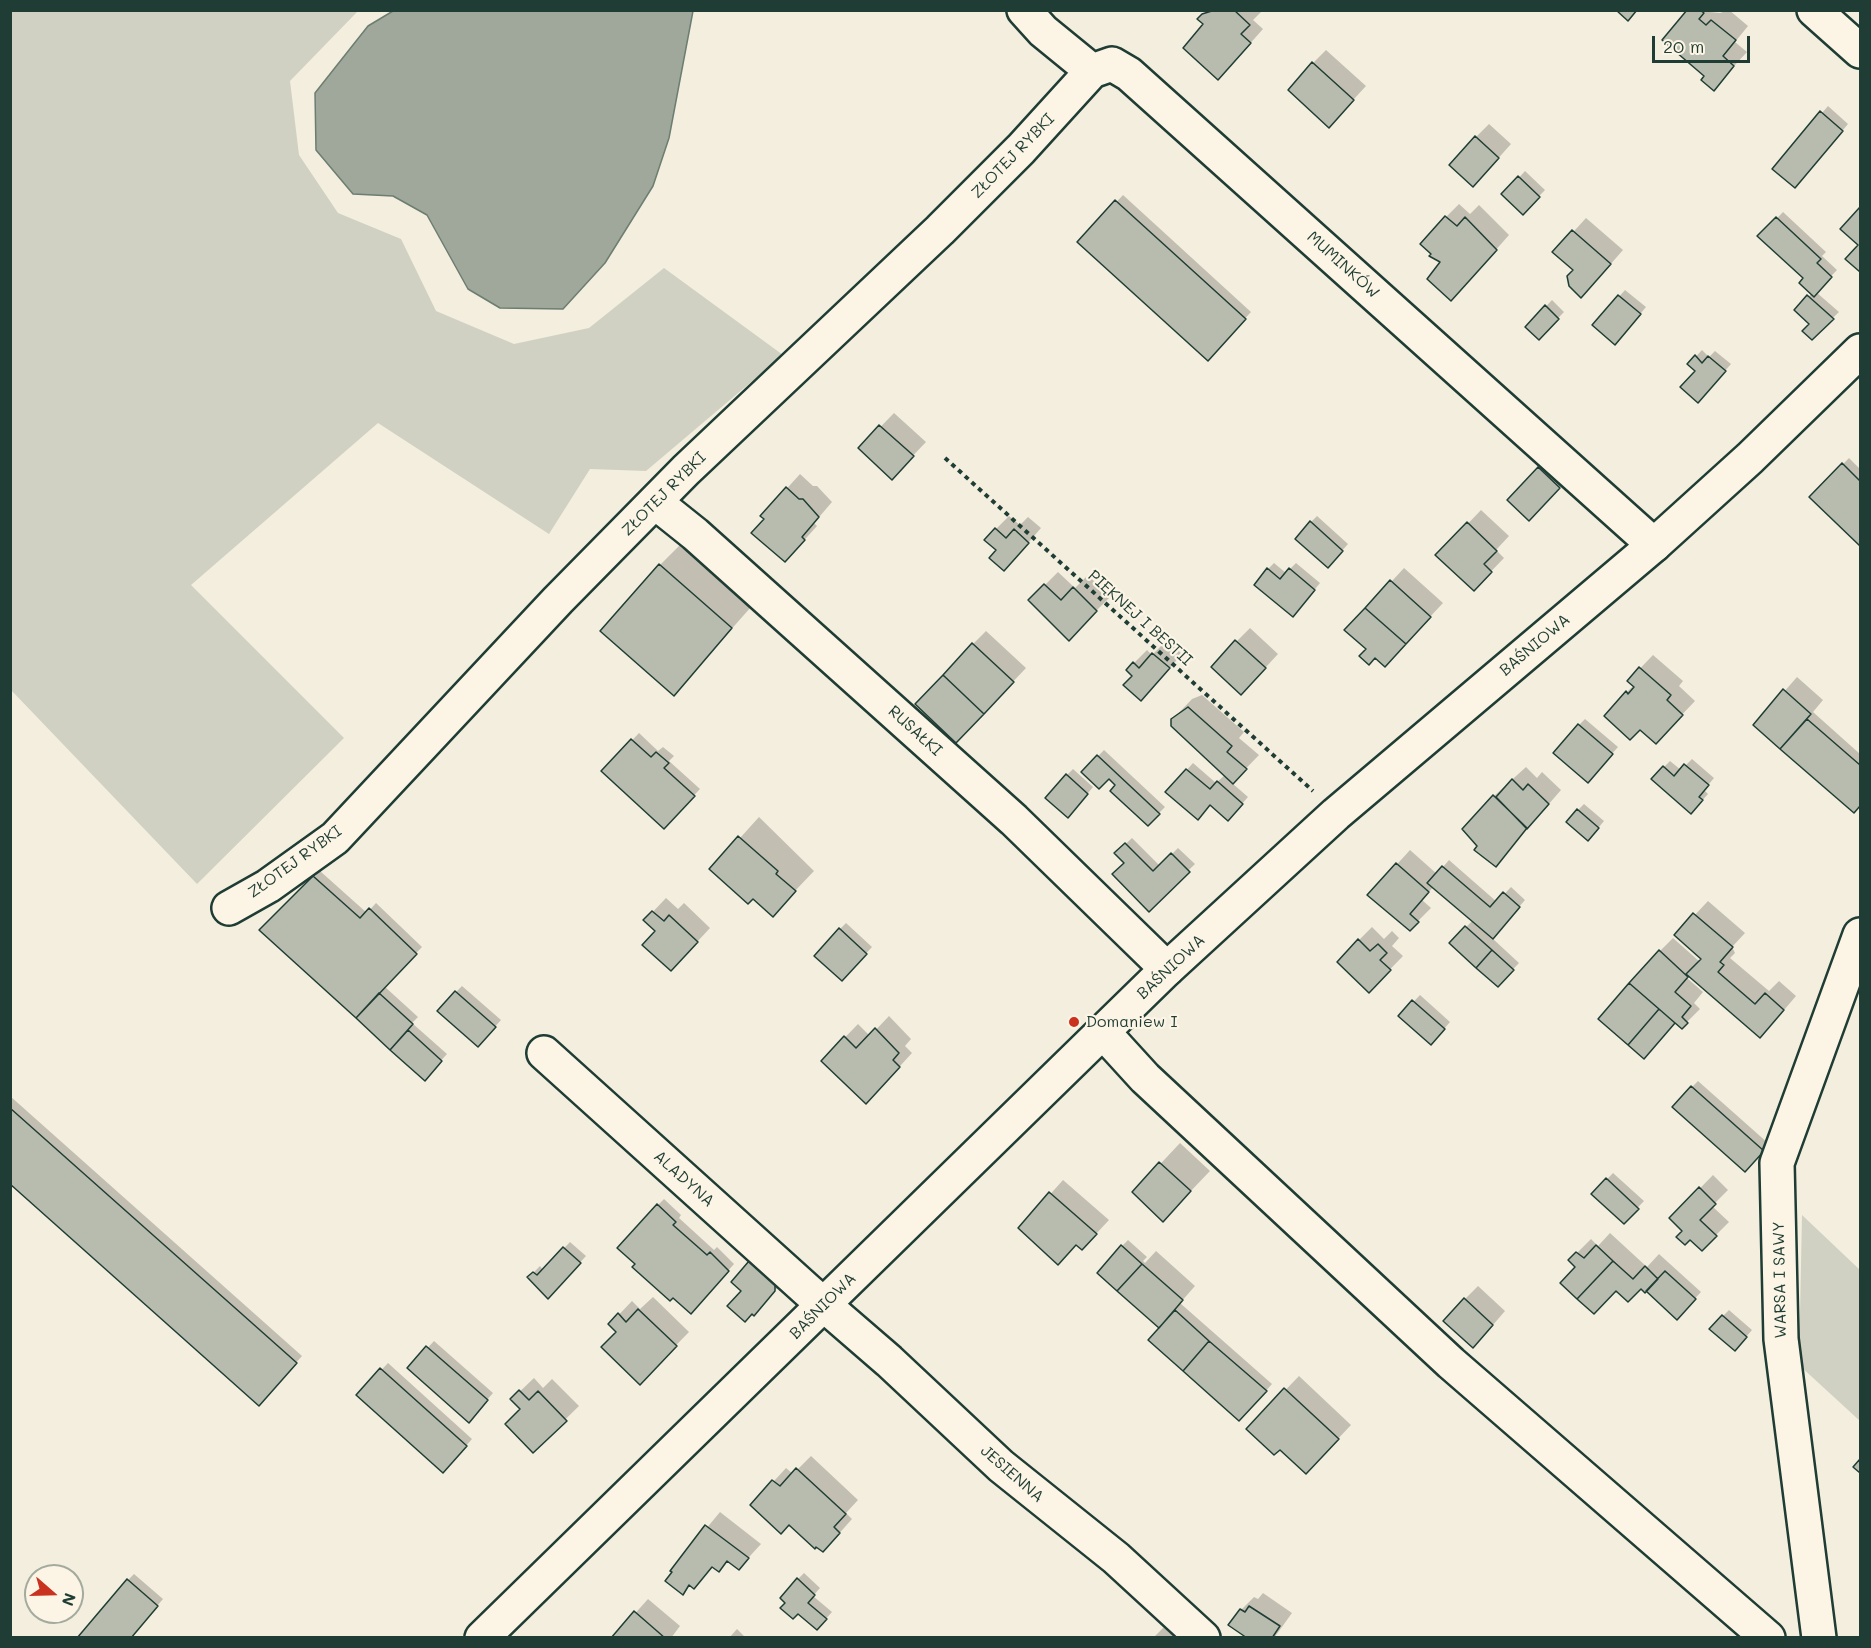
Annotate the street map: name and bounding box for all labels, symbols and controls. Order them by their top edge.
scale bar [1655,24,1752,62]
text: 20 m [1663,34,1704,58]
street label: ZŁOTEJ RYBKI [968,109,1058,203]
street label: MUMINKÓW [1303,227,1383,303]
street label: ZŁOTEJ RYBKI [618,448,710,540]
street label: PIĘKNEJ I BESTII [1084,566,1196,670]
street label: BAŚNIOWA [1496,610,1574,680]
street label: RUSAŁKI [884,702,946,760]
street label: ZŁOTEJ RYBKI [245,822,345,902]
street label: BAŚNIOWA [1133,931,1209,1003]
place label: Domaniew I [1086,1012,1177,1032]
marker: Domaniew I [1067,1015,1081,1029]
street label: ALADYNA [650,1147,718,1211]
street label: WARSA I SAWY [1769,1221,1791,1339]
street label: BAŚNIOWA [786,1269,860,1343]
street label: JESIENNA [976,1441,1048,1507]
north arrow [24,1564,84,1624]
text: N [58,1590,81,1609]

